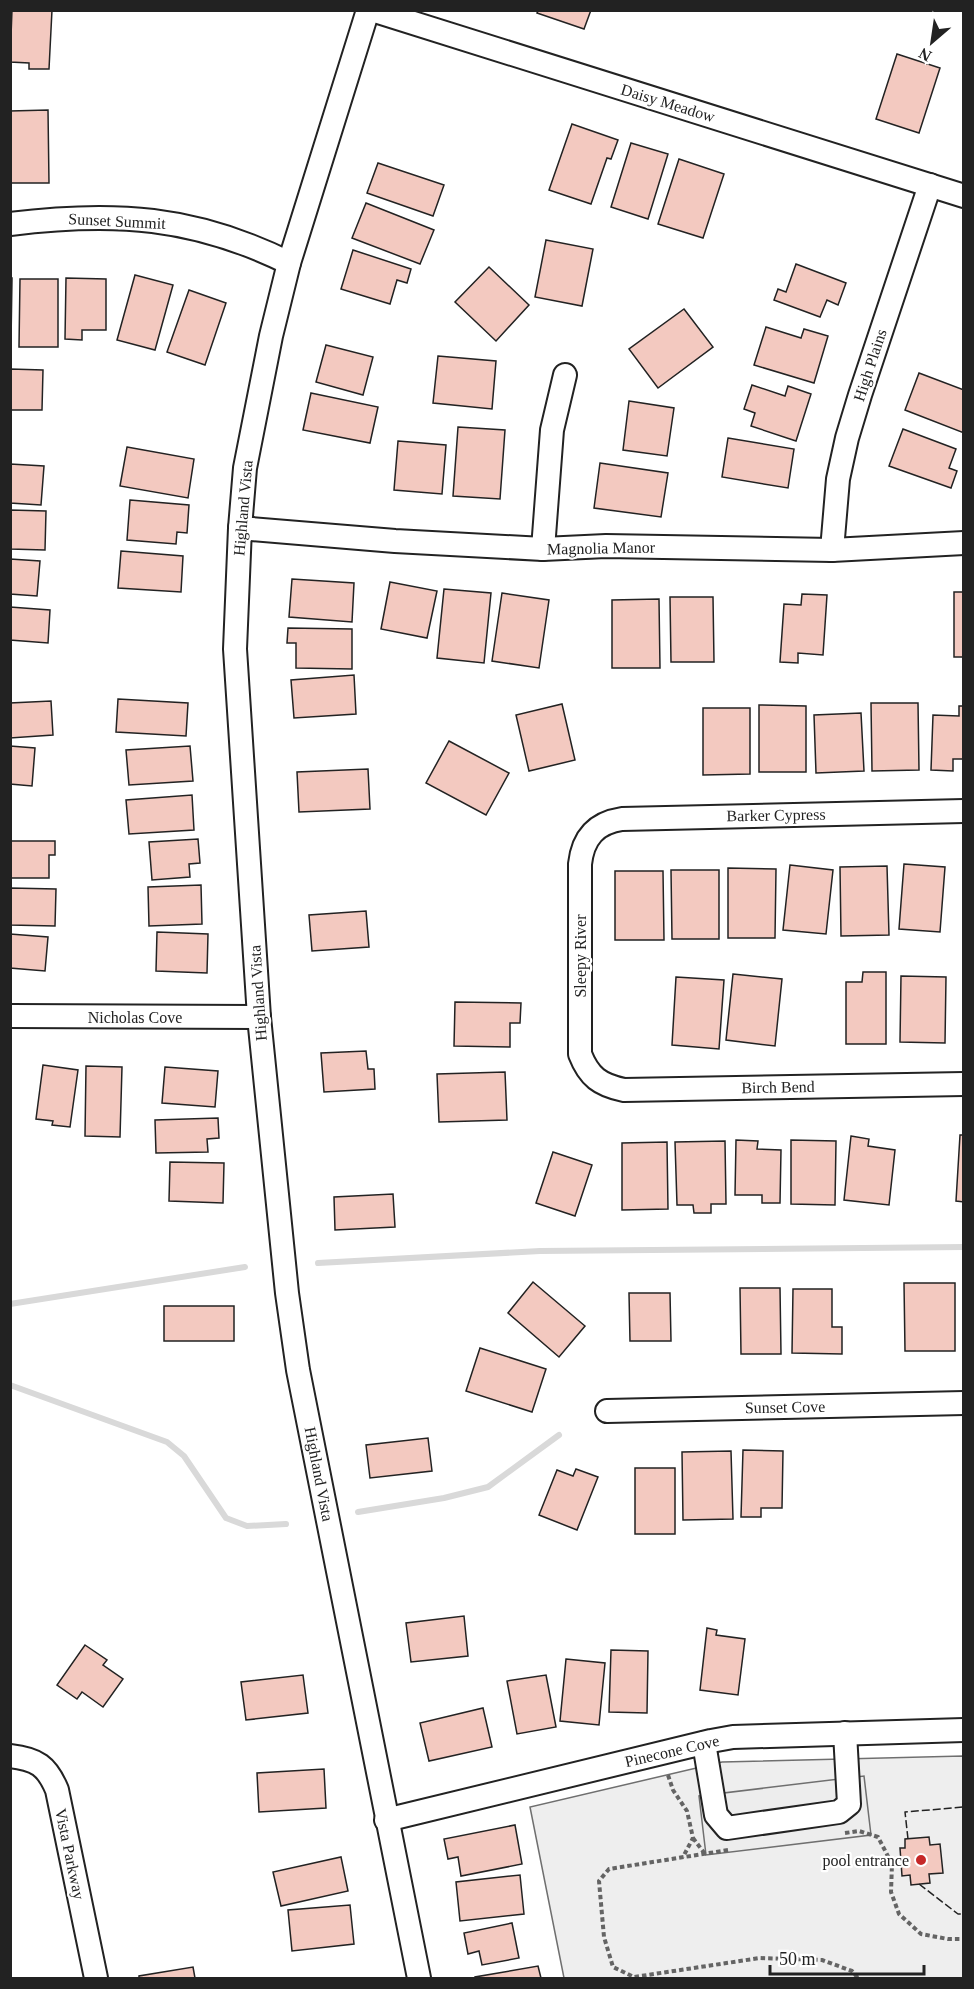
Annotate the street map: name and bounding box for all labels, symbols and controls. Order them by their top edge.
north arrow [902,12,962,72]
text: N [915,44,934,65]
street label: Daisy Meadow [619,81,717,126]
street label: Sunset Summit [68,210,167,232]
street label: High Plains [850,327,891,404]
street label: Highland Vista [230,459,257,557]
street label: Magnolia Manor [547,539,656,558]
street label: Barker Cypress [726,806,826,825]
street label: Sleepy River [572,914,590,998]
street label: Highland Vista [246,944,271,1042]
street label: Nicholas Cove [88,1009,182,1026]
street label: Birch Bend [741,1078,815,1096]
street label: Sunset Cove [745,1398,825,1416]
street label: Highland Vista [301,1425,337,1523]
street label: Pinecone Cove [623,1732,721,1770]
street label: Vista Parkway [51,1807,88,1901]
place label: pool entrance [822,1852,909,1870]
marker: pool entrance [914,1853,928,1867]
scale bar [770,1938,924,1976]
text: 50 m [779,1949,816,1969]

